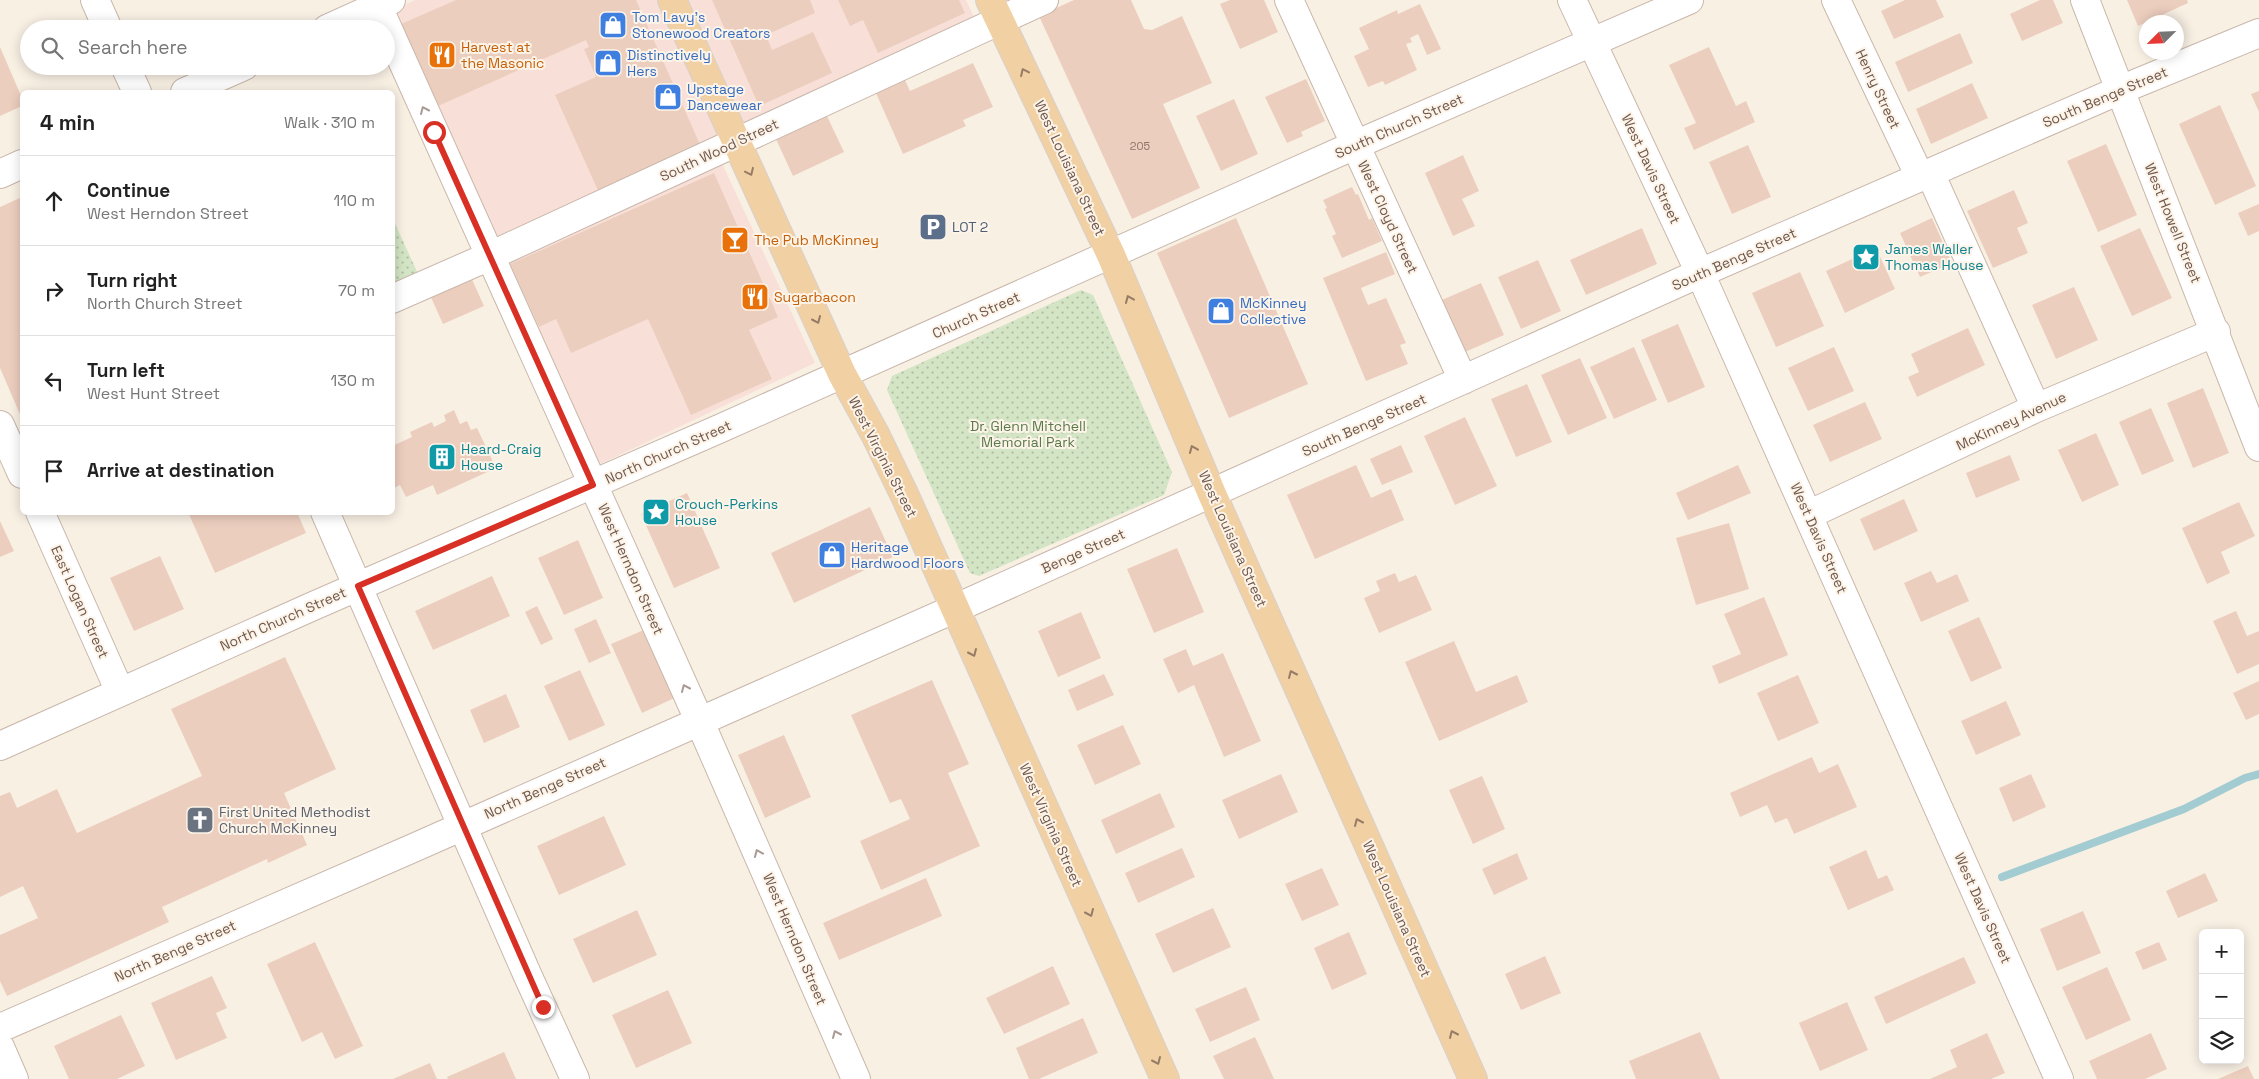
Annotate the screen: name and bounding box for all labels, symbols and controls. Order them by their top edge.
place label: Tom Lavy's Stonewood Creators [632,8,770,42]
shop icon: Tom Lavy's Stonewood Creators [598,10,628,40]
north arrow [2139,15,2184,60]
search box [20,20,395,75]
icon: search [38,34,66,62]
text: Search here [78,35,188,60]
place label: Harvest at the Masonic [461,38,544,72]
restaurant icon: Harvest at the Masonic [427,40,457,70]
place label: Distinctively Hers [627,46,711,80]
street label: Henry Street [1852,46,1904,132]
shop icon: Distinctively Hers [593,48,623,78]
street label: South Benge Street [2040,62,2170,132]
one-way arrow [1020,69,1030,78]
place label: Upstage Dancewear [687,80,762,114]
shop icon: Upstage Dancewear [653,82,683,112]
street label: South Church Street [1332,90,1466,162]
street label: West Louisiana Street [1031,97,1109,239]
one-way arrow [419,106,430,115]
text: 4 min [40,109,95,136]
street label: West Davis Street [1618,111,1684,227]
text: Walk · 310 m [284,112,375,133]
street label: South Wood Street [657,115,781,185]
route start [423,121,446,144]
house number: 205 [1130,139,1151,153]
street label: West Cloyd Street [1354,158,1422,276]
street label: West Howell Street [2141,160,2205,286]
one-way arrow [743,167,754,176]
text: Continue [87,178,170,203]
icon: ahead [40,187,68,215]
text: 110 m [333,190,375,211]
text: West Herndon Street [87,203,249,224]
parking icon: LOT 2 [918,212,948,242]
place label: LOT 2 [952,218,988,236]
street label: South Benge Street [1669,223,1799,295]
bar icon: The Pub McKinney [720,225,750,255]
place label: The Pub McKinney [754,231,879,249]
place label: James Waller Thomas House [1885,240,1984,274]
place icon: James Waller Thomas House [1851,242,1881,272]
text: Turn right [87,268,177,293]
icon: right [40,277,68,305]
text: 70 m [338,280,375,301]
restaurant icon: Sugarbacon [740,282,770,312]
place label: Sugarbacon [774,288,856,306]
street label: Church Street [929,288,1023,342]
text: North Church Street [87,293,243,314]
place label: McKinney Collective [1240,294,1306,328]
one-way arrow [1125,295,1136,304]
shop icon: McKinney Collective [1206,296,1236,326]
one-way arrow [811,315,822,324]
text: Turn left [87,358,165,383]
icon: left [40,367,68,395]
text: 130 m [331,370,375,391]
text: West Hunt Street [87,383,220,404]
street label: McKinney Avenue [1953,388,2069,454]
street label: South Benge Street [1299,389,1429,461]
street label: West Virginia Street [845,393,921,521]
street label: North Church Street [602,416,734,488]
park label: Dr. Glenn Mitchell Memorial Park [970,417,1086,451]
place label: Heard-Craig House [461,440,541,474]
building icon: Heard-Craig House [427,442,457,472]
one-way arrow [1189,445,1199,454]
icon: arrive [40,457,68,485]
text: Arrive at destination [87,458,275,483]
street label: West Louisiana Street [1195,468,1271,610]
street label: West Davis Street [1787,480,1851,596]
place label: Crouch-Perkins House [675,495,778,529]
place icon: Crouch-Perkins House [641,497,671,527]
street label: West Herndon Street [594,501,668,637]
street label: Benge Street [1038,525,1128,577]
place label: Heritage Hardwood Floors [851,538,964,572]
shop icon: Heritage Hardwood Floors [817,540,847,570]
street label: East Logan Street [47,543,113,661]
street label: North Church Street [217,583,349,655]
one-way arrow [967,648,978,657]
one-way arrow [1288,670,1299,679]
one-way arrow [682,685,692,694]
street label: North Benge Street [481,753,609,823]
street label: West Virginia Street [1016,760,1086,890]
place label: First United Methodist Church McKinney [219,803,371,837]
church icon: First United Methodist Church McKinney [185,805,215,835]
one-way arrow [1354,818,1365,827]
street label: West Louisiana Street [1359,838,1435,980]
one-way arrow [753,849,764,858]
street label: West Davis Street [1951,850,2015,966]
street label: West Herndon Street [759,870,831,1008]
one-way arrow [1084,908,1094,917]
street label: North Benge Street [111,916,239,986]
map controls [2199,929,2244,1064]
button: + [2199,929,2244,974]
button: − [2199,974,2244,1019]
route end [532,996,555,1019]
button: layers [2199,1019,2244,1064]
one-way arrow [832,1030,843,1039]
one-way arrow [1448,1030,1459,1039]
one-way arrow [1150,1056,1161,1065]

